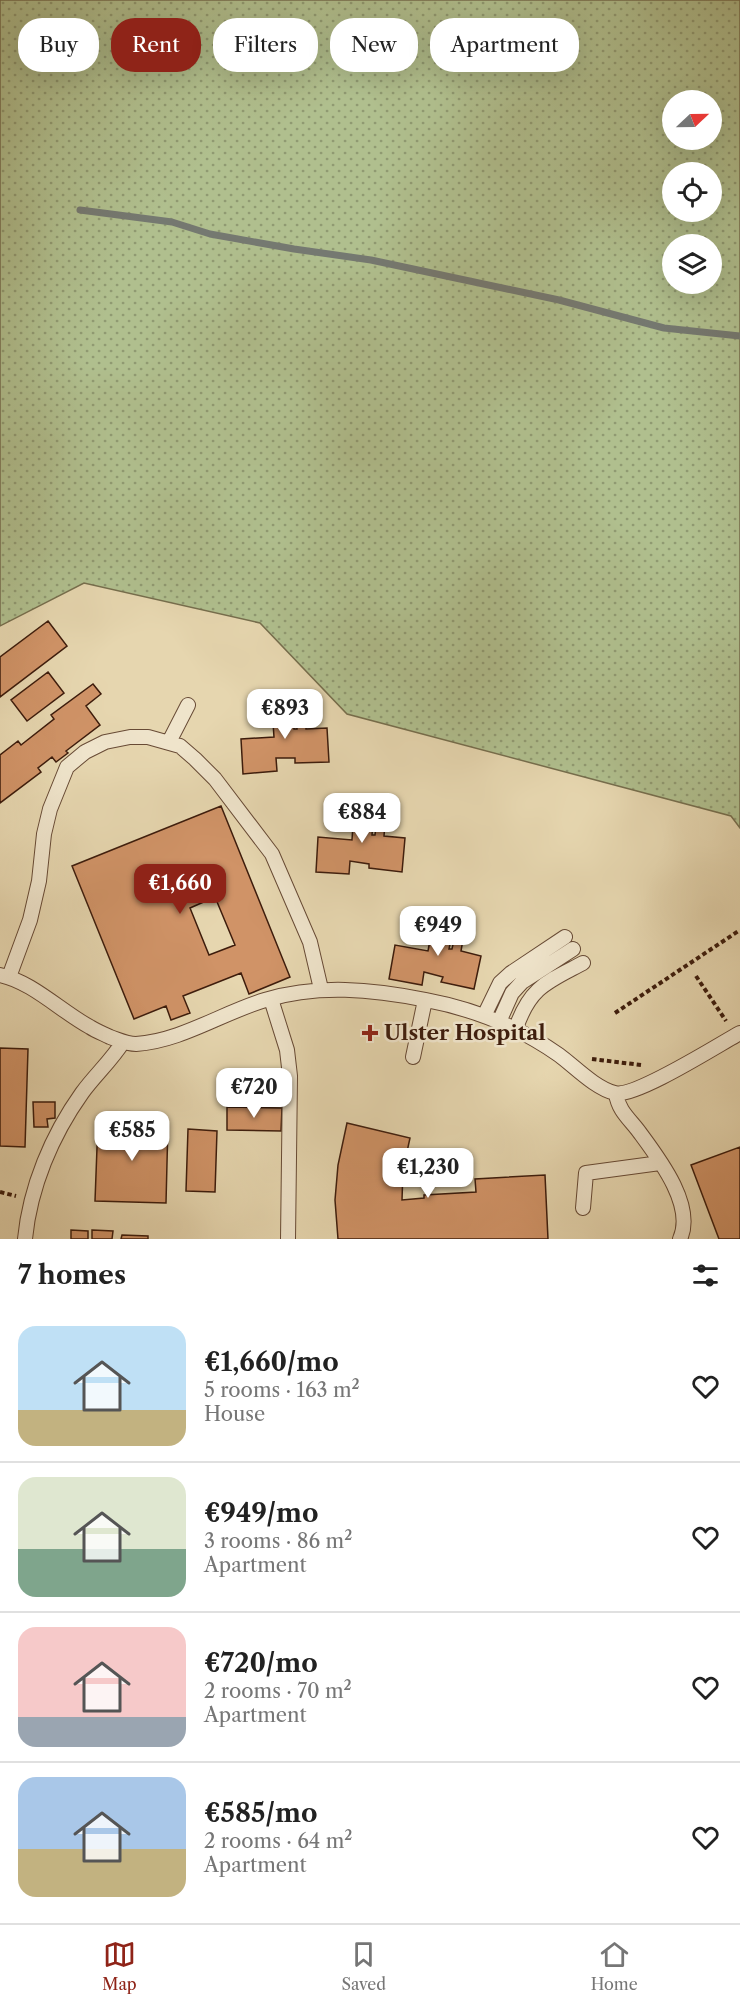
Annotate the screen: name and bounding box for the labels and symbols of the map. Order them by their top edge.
north arrow [662,90,722,150]
pin: €893 [249,689,321,740]
pin: €884 [326,793,398,844]
pin: €1,660 [131,864,229,915]
pin: €949 [402,906,474,957]
place label: Ulster Hospital [384,1020,546,1045]
marker: Ulster Hospital [361,1024,379,1042]
pin: €720 [218,1068,290,1119]
pin: €585 [96,1111,168,1162]
pin: €1,230 [379,1148,477,1199]

